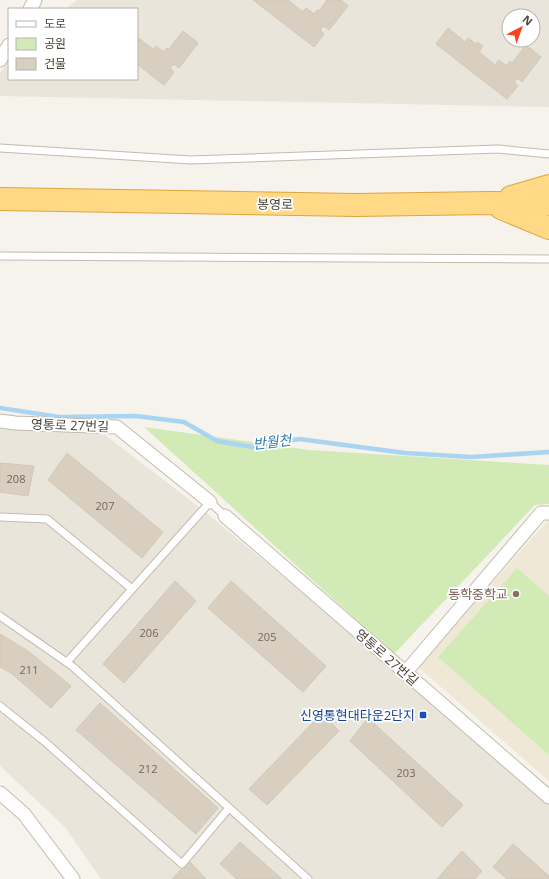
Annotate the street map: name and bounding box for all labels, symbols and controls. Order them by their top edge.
legend [8,8,138,80]
north arrow [501,8,541,48]
text: N [520,11,536,29]
text: 도로 [44,15,66,32]
text: 공원 [44,35,66,52]
text: 건물 [44,55,66,72]
street label: 봉영로 [257,195,293,213]
street label: 영통로 27번길 [31,415,109,435]
water label: 반월천 [252,430,293,453]
house number: 208 [7,471,25,486]
house number: 207 [96,498,114,513]
place label: 동학중학교 [448,585,508,603]
marker: 동학중학교 [511,589,521,599]
house number: 206 [140,625,158,640]
street label: 영통로 27번길 [352,625,422,689]
house number: 205 [258,629,276,644]
house number: 211 [20,662,38,677]
place label: 신영통현대타운2단지 [300,706,415,724]
marker: 신영통현대타운2단지 [418,710,428,720]
house number: 212 [139,761,157,776]
house number: 203 [397,765,415,780]

